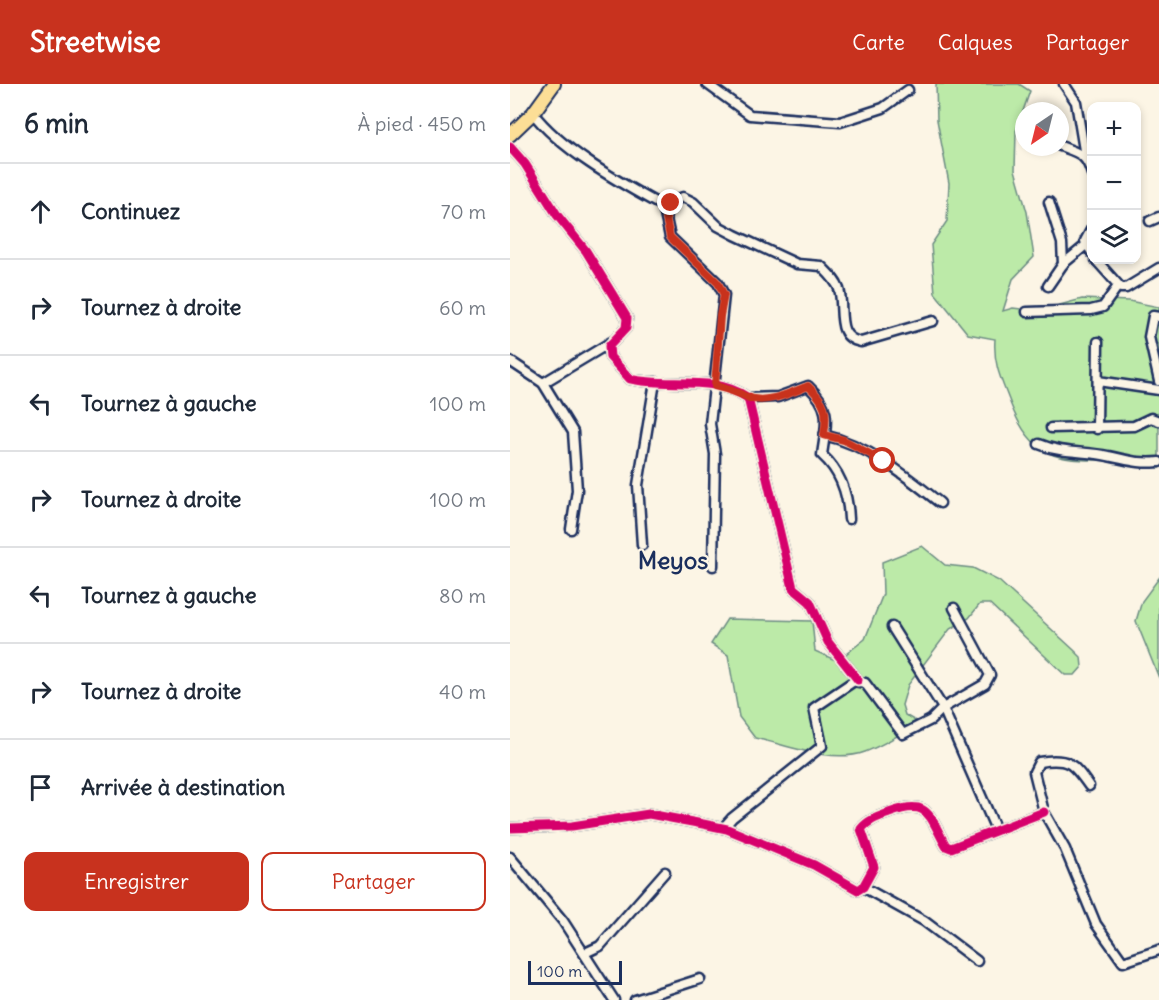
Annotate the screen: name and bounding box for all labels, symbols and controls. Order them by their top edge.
text: Streetwise [30,24,161,60]
text: Carte [852,29,905,56]
text: Calques [938,29,1013,56]
text: Partager [1046,29,1129,56]
north arrow [1015,102,1069,156]
map controls [1087,102,1141,264]
button: + [1087,102,1141,156]
text: 6 min [24,107,89,140]
text: À pied · 450 m [358,111,486,136]
button: − [1087,156,1141,210]
route end [657,189,683,215]
icon: ahead [24,195,57,228]
text: Continuez [81,197,180,225]
text: 70 m [441,199,486,224]
button: layers [1087,210,1141,264]
icon: right [24,291,57,324]
text: Tournez à droite [81,293,241,321]
text: 60 m [439,295,486,320]
icon: left [24,387,57,420]
text: Tournez à gauche [81,389,257,417]
text: 100 m [429,391,486,416]
route start [869,447,895,473]
icon: right [24,483,57,516]
text: Tournez à droite [81,485,241,513]
text: 100 m [429,487,486,512]
district label: Meyos [638,545,708,575]
icon: left [24,579,57,612]
text: Tournez à gauche [81,581,257,609]
text: 80 m [439,583,486,608]
icon: right [24,675,57,708]
text: Tournez à droite [81,677,241,705]
text: 40 m [439,679,486,704]
icon: arrive [24,771,57,804]
text: Arrivée à destination [81,773,285,801]
button: Enregistrer [24,852,249,911]
button: Partager [261,852,486,911]
scale bar [528,958,622,986]
text: 100 m [537,961,582,981]

